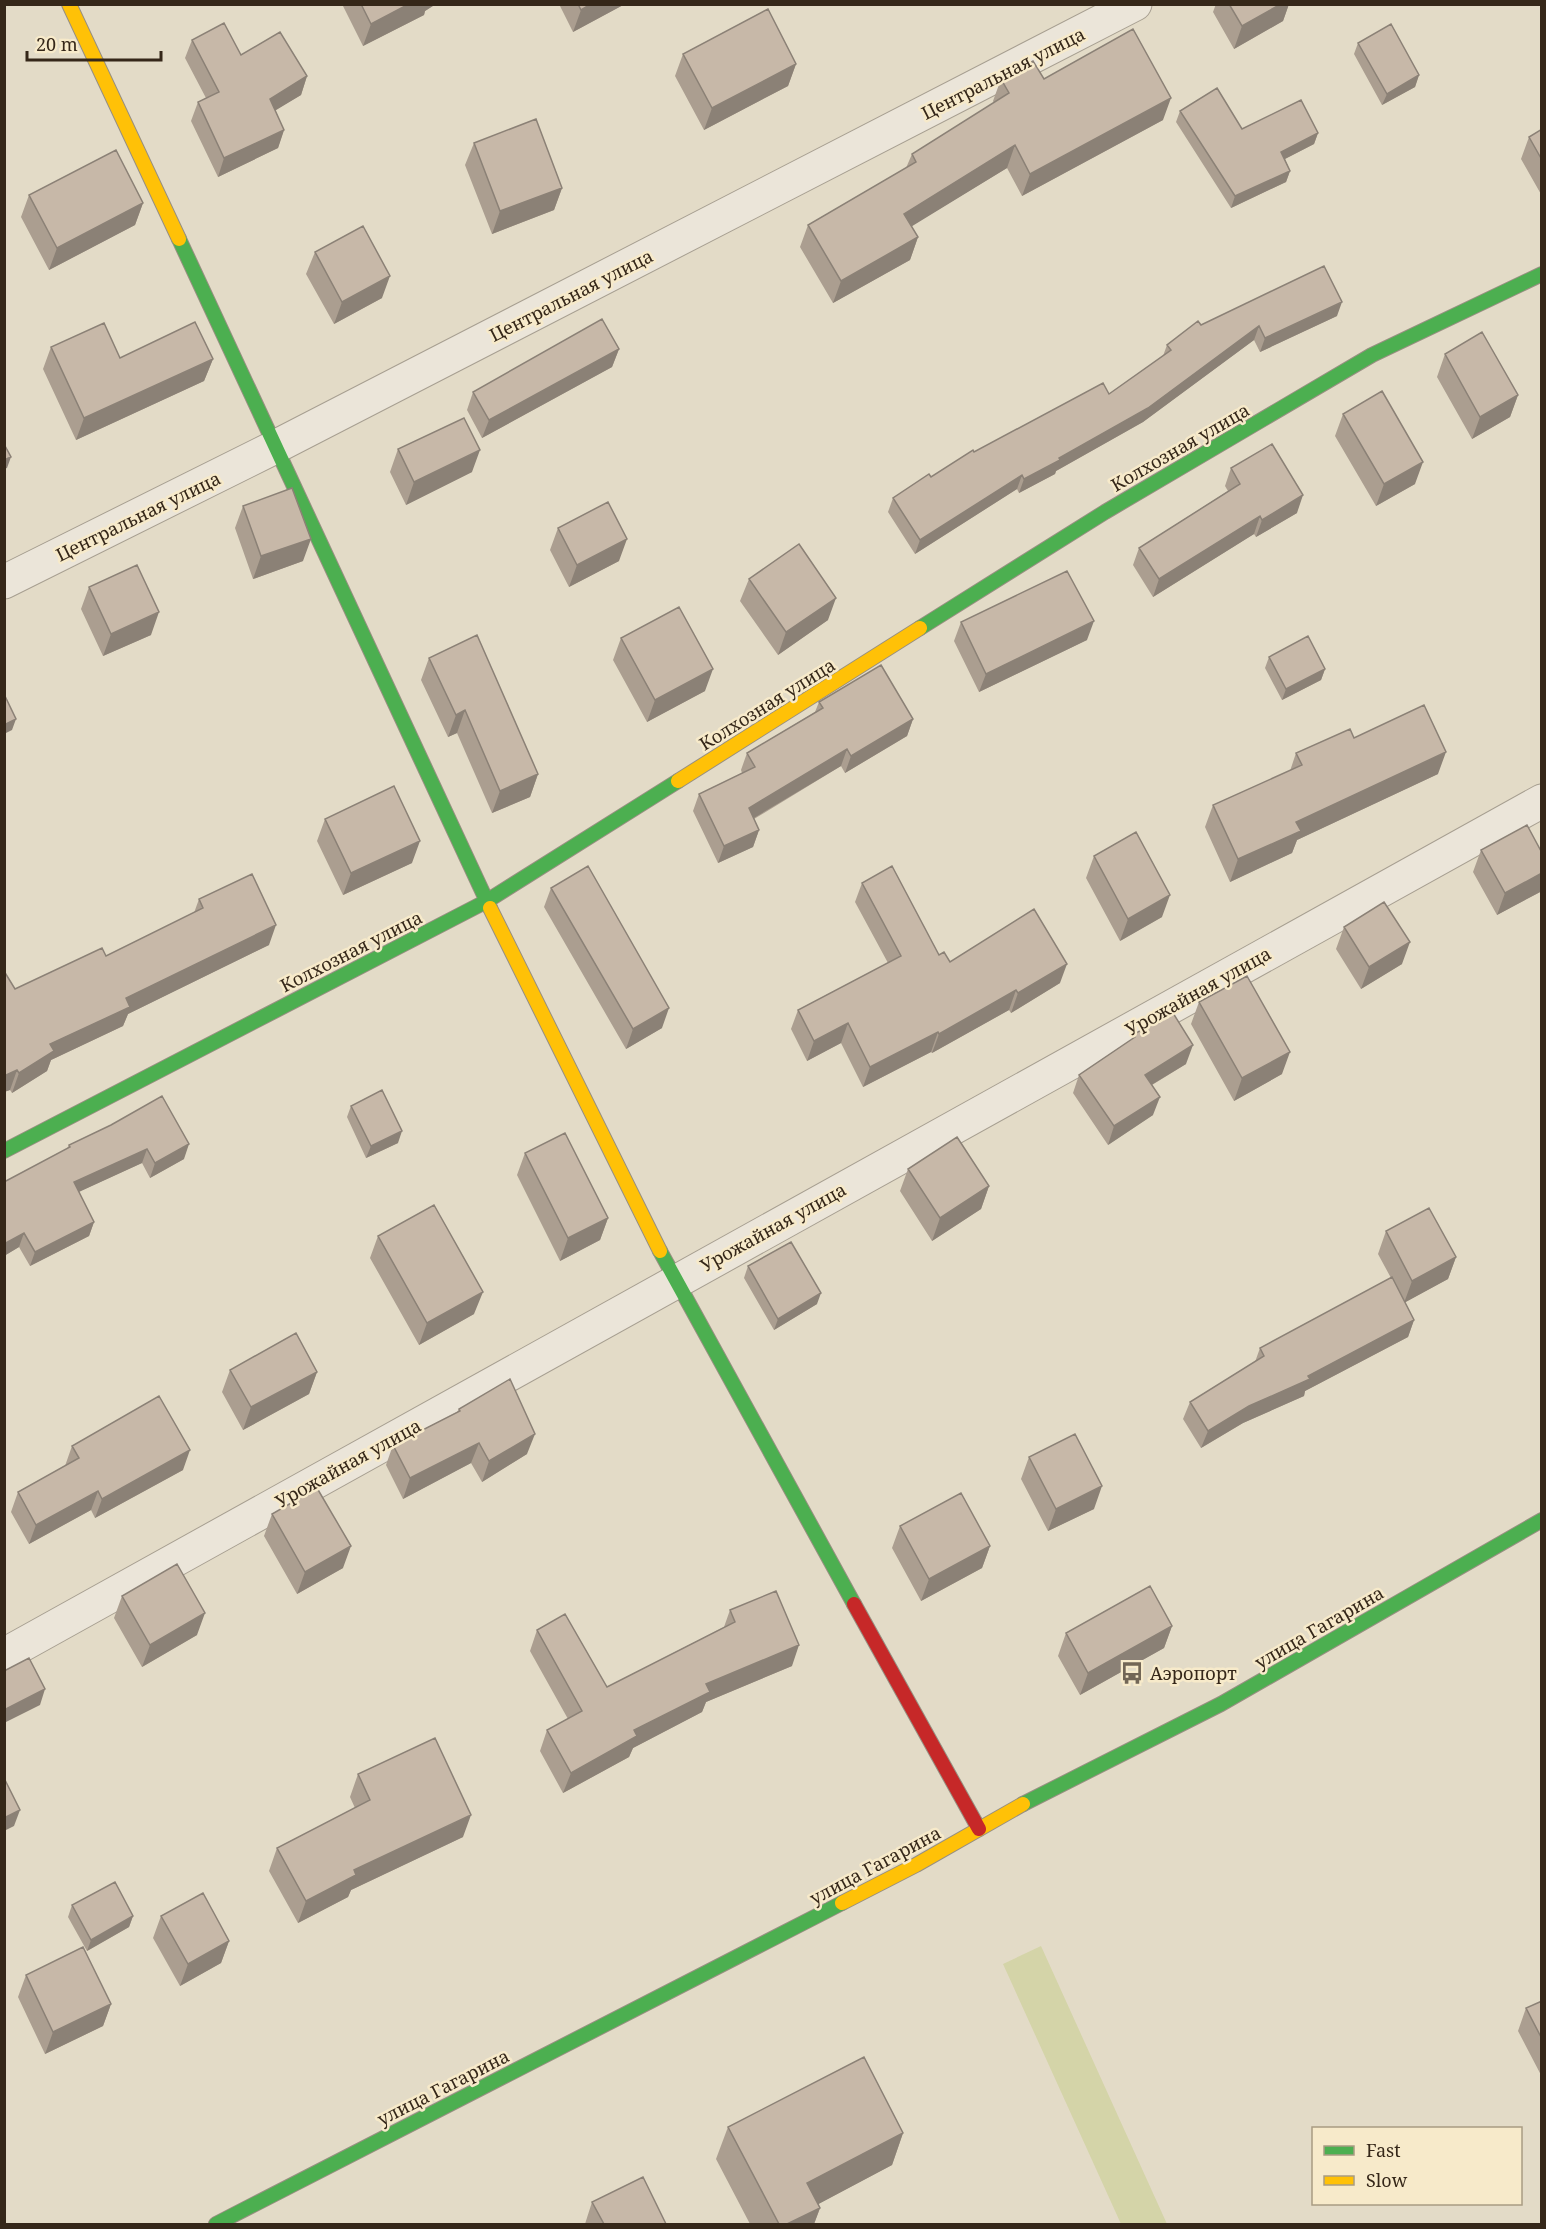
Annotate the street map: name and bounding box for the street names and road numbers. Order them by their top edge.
street label: Центральная улица [917,21,1089,125]
street label: Центральная улица [485,243,657,347]
street label: Колхозная улица [1106,398,1254,496]
street label: Центральная улица [52,466,224,566]
street label: Колхозная улица [694,652,840,756]
street label: Колхозная улица [276,905,426,997]
street label: Урожайная улица [1121,941,1275,1041]
street label: Урожайная улица [696,1177,850,1277]
street label: Урожайная улица [271,1413,425,1513]
street label: улица Гагарина [1250,1580,1388,1674]
street label: улица Гагарина [805,1820,945,1910]
street label: улица Гагарина [373,2043,513,2131]

